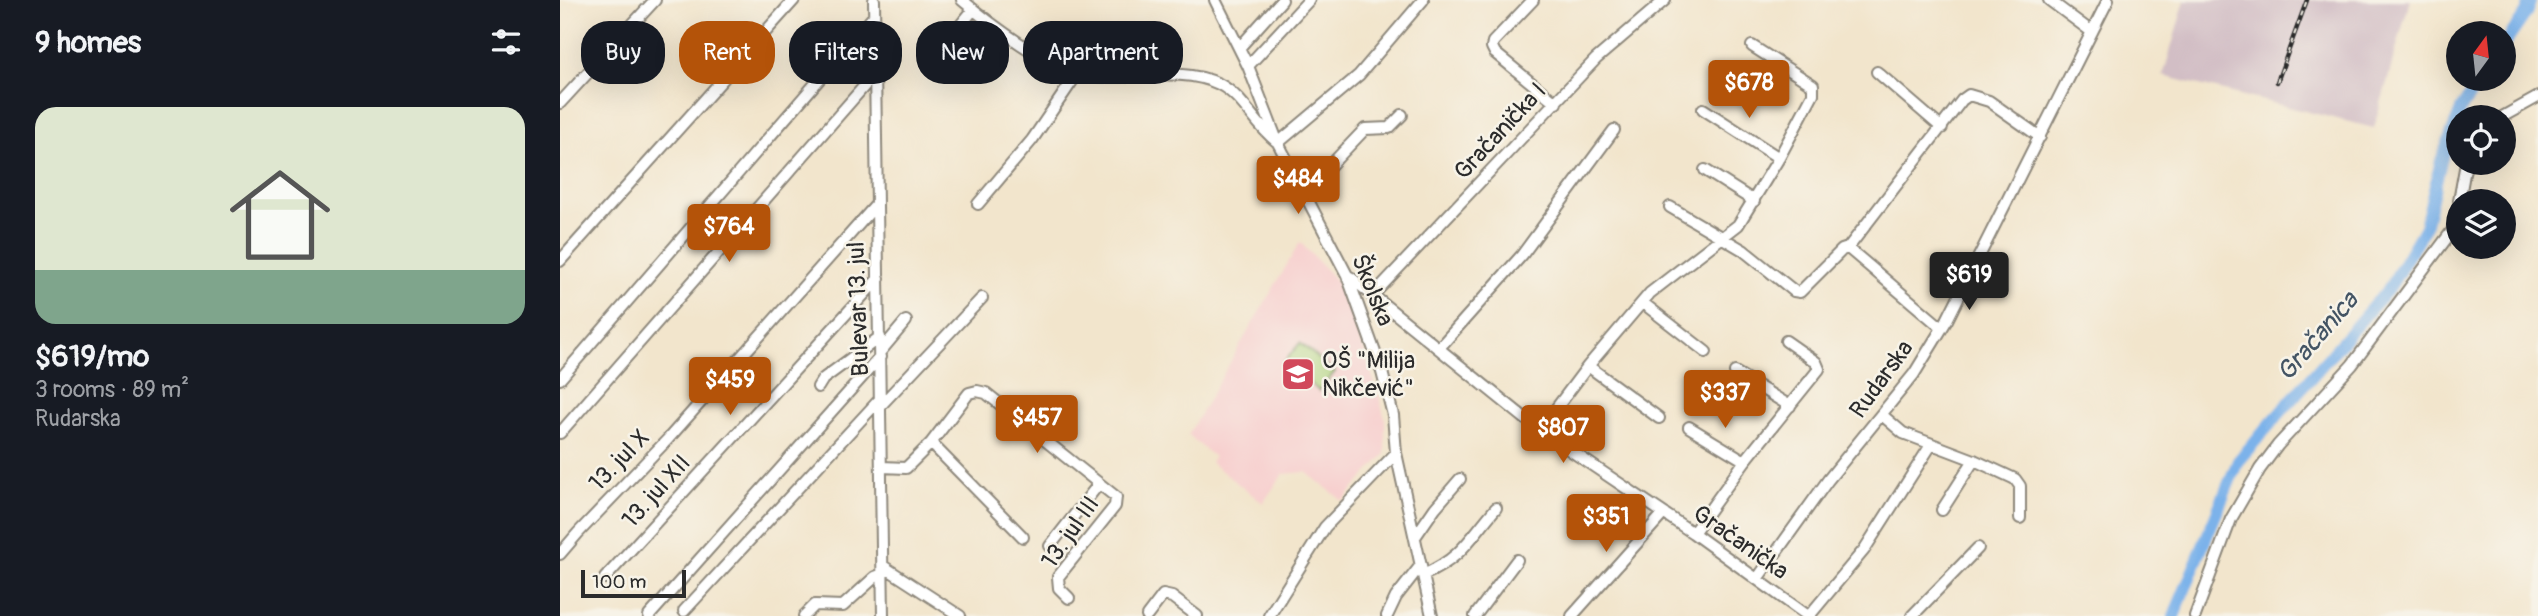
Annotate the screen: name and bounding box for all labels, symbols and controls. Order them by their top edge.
chip: Buy [581,21,665,84]
chip: Rent [679,21,775,84]
chip: Filters [789,21,902,84]
chip: New [916,21,1009,84]
chip: Apartment [1023,21,1183,84]
north arrow [2446,21,2516,91]
map controls [2446,21,2516,259]
icon: filters [487,23,525,61]
text: 9 homes [35,24,141,61]
pin: $678 [1708,60,1790,120]
text: $678 [1724,68,1774,97]
street label: Gračanička I [1448,77,1553,186]
button: locate [2446,105,2516,175]
icon: home [217,152,343,278]
pin: $484 [1257,156,1339,216]
text: $484 [1273,164,1323,193]
button: layers [2446,189,2516,259]
pin: $764 [688,204,770,264]
text: $764 [703,212,755,241]
street label: Bulevar 13. jul [842,241,875,377]
street label: Školska [1345,250,1401,330]
pin: $619 [1928,252,2010,312]
text: $619 [1946,260,1992,289]
water label: Gračanica [2270,284,2367,388]
street label: Rudarska [1843,335,1919,424]
text: $619/mo [35,338,149,375]
place label: OŠ "Milija Nikčević" [1322,345,1415,403]
school or university icon: OŠ "Milija Nikčević" [1279,355,1317,393]
pin: $459 [689,358,771,417]
text: $459 [705,365,755,394]
pin: $337 [1684,370,1766,430]
text: 3 rooms · 89 m² [35,375,189,404]
text: $337 [1700,378,1750,407]
pin: $457 [996,396,1078,455]
text: $457 [1012,403,1062,432]
text: Rudarska [35,404,121,433]
pin: $807 [1522,406,1604,465]
text: $807 [1537,413,1589,442]
street label: 13. jul X [583,423,656,497]
street label: 13. jul XII [616,449,697,534]
street label: 13. jul III [1035,491,1106,574]
pin: $351 [1565,494,1647,554]
street label: Gračanička [1687,499,1794,586]
text: $351 [1583,502,1629,531]
scale bar [581,567,686,599]
text: 100 m [592,570,646,594]

